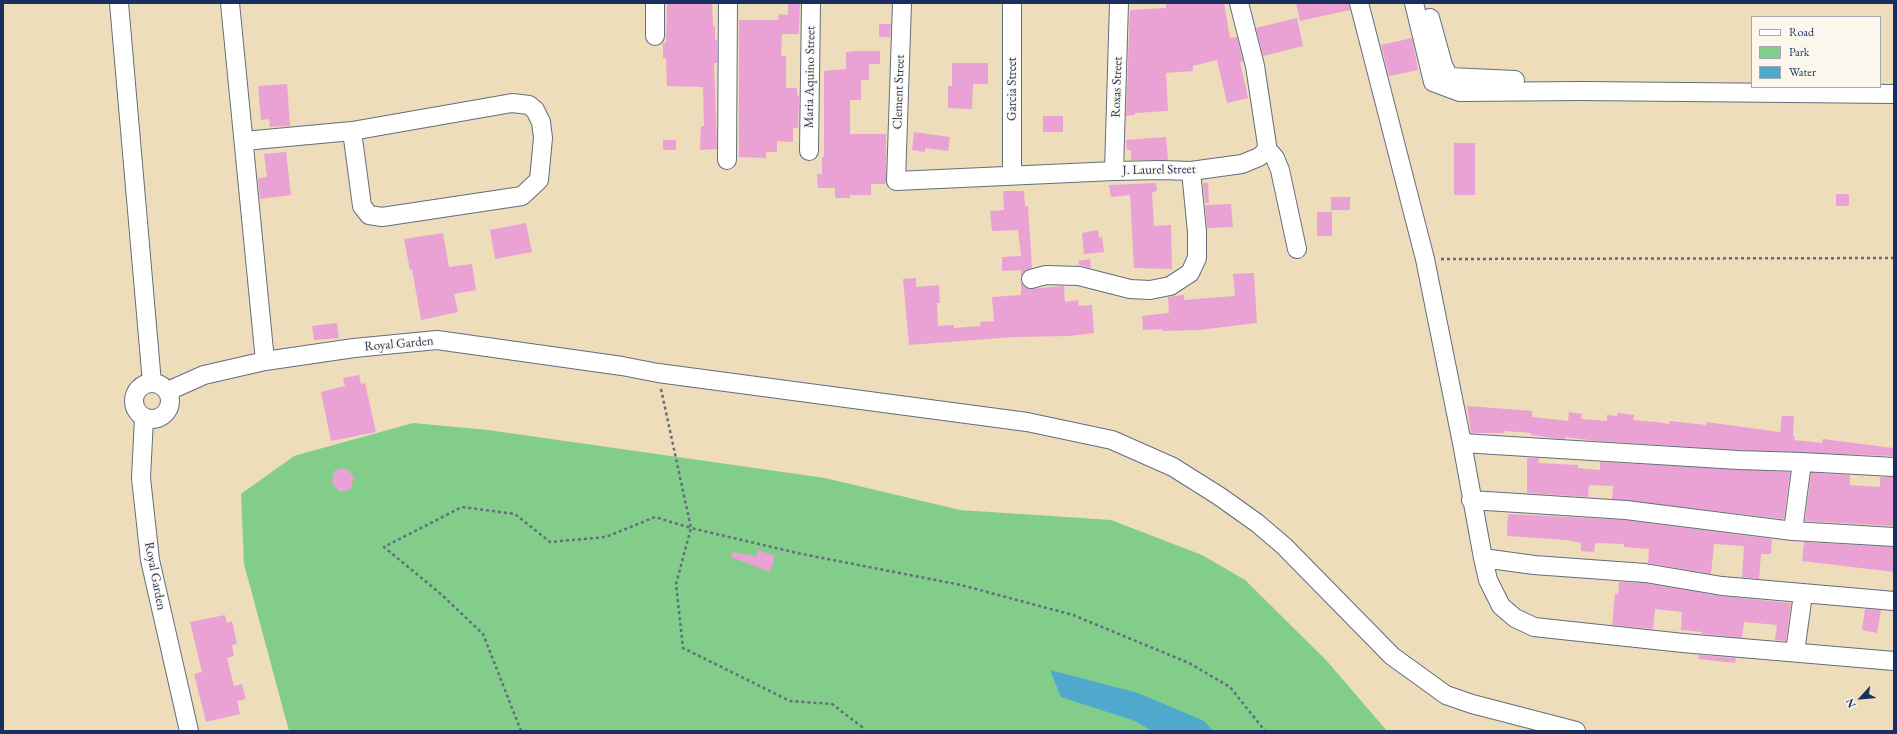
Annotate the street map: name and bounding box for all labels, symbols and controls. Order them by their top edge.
legend [1751,16,1881,88]
text: Road [1789,24,1814,40]
street label: Maria Aquino Street [801,26,819,128]
text: Park [1789,44,1809,60]
street label: Clement Street [890,54,908,130]
street label: Roxas Street [1108,56,1126,118]
street label: Garcia Street [1004,57,1020,121]
text: Water [1789,64,1816,80]
street label: J. Laurel Street [1122,162,1196,178]
street label: Royal Garden [364,333,434,355]
street label: Royal Garden [141,540,169,612]
north arrow [1841,678,1881,718]
text: N [1842,696,1859,711]

